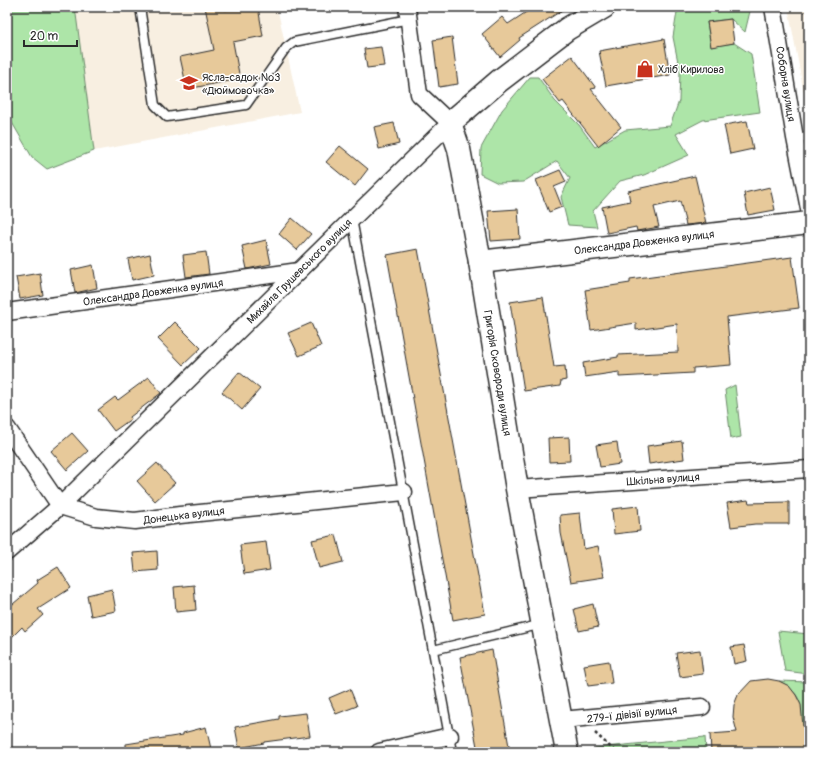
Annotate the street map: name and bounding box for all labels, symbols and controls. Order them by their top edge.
scale bar [24,22,77,48]
text: 20 m [30,29,59,44]
street label: Соборна вулиця [773,46,798,123]
shop icon: Хліб Кирилова [635,59,655,79]
place label: Хліб Кирилова [658,63,724,76]
place label: Ясла-садок №3 «Дюймовочка» [202,71,280,97]
school or university icon: Ясла-садок №3 «Дюймовочка» [179,73,199,93]
street label: Михайла Грушевського вулиця [244,216,354,326]
street label: Олександра Довженка вулиця [573,227,715,258]
street label: Олександра Довженка вулиця [82,276,224,309]
street label: Григорія Сковороди вулиця [481,309,514,437]
street label: Шкільна вулиця [626,470,700,489]
street label: Донецька вулиця [142,504,225,527]
street label: 279-ї дівізії вулиця [586,703,678,726]

